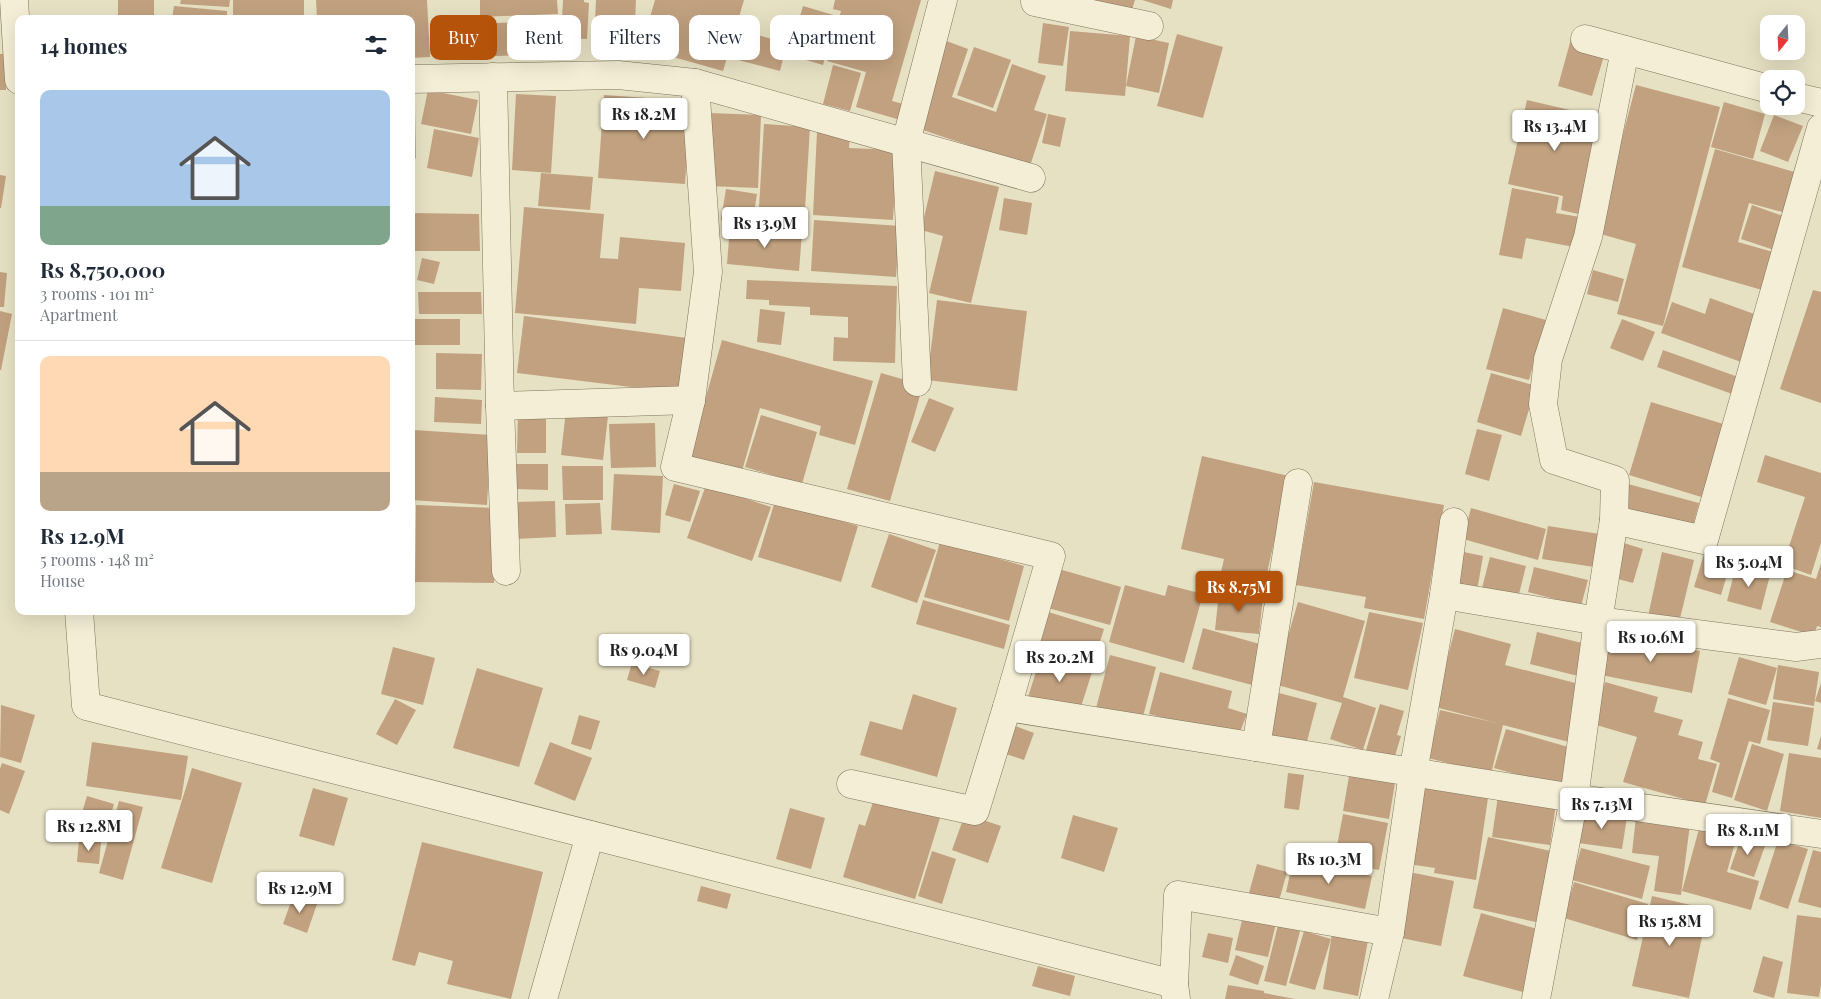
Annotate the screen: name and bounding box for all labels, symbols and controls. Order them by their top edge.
chip: Buy [430,15,497,60]
chip: Rent [507,15,581,60]
chip: Filters [591,15,679,60]
chip: New [689,15,760,60]
chip: Apartment [770,15,893,60]
north arrow [1760,15,1805,60]
map controls [1760,15,1805,115]
text: 14 homes [40,31,127,59]
icon: filters [362,31,390,59]
button: locate [1760,70,1805,115]
pin: Rs 18.2M [592,98,696,140]
text: Rs 18.2M [612,103,676,124]
pin: Rs 13.4M [1503,110,1607,152]
text: Rs 13.4M [1523,115,1587,136]
icon: home [170,123,260,213]
pin: Rs 13.9M [713,206,817,249]
text: Rs 13.9M [733,212,797,233]
text: Rs 8,750,000 [40,255,165,283]
text: 3 rooms · 101 m² [40,283,154,304]
text: Apartment [40,304,118,325]
icon: home [170,388,260,478]
text: Rs 12.9M [40,521,125,549]
pin: Rs 5.04M [1697,546,1801,588]
text: 5 rooms · 148 m² [40,549,154,570]
text: Rs 5.04M [1715,551,1783,572]
text: House [40,570,85,591]
pin: Rs 8.75M [1187,570,1291,613]
text: Rs 8.75M [1207,576,1271,597]
pin: Rs 10.6M [1599,620,1703,663]
text: Rs 10.6M [1618,626,1684,647]
pin: Rs 9.04M [592,634,696,676]
text: Rs 9.04M [610,639,678,660]
pin: Rs 20.2M [1008,640,1112,683]
text: Rs 20.2M [1026,646,1094,667]
pin: Rs 7.13M [1550,788,1654,830]
text: Rs 7.13M [1571,793,1633,814]
pin: Rs 12.8M [37,810,141,852]
pin: Rs 8.11M [1696,814,1800,856]
text: Rs 12.8M [57,815,121,836]
text: Rs 8.11M [1717,819,1779,840]
pin: Rs 10.3M [1277,842,1381,885]
text: Rs 10.3M [1296,848,1362,869]
pin: Rs 12.9M [248,872,352,914]
text: Rs 12.9M [268,877,332,898]
pin: Rs 15.8M [1618,904,1722,947]
text: Rs 15.8M [1638,910,1702,931]

